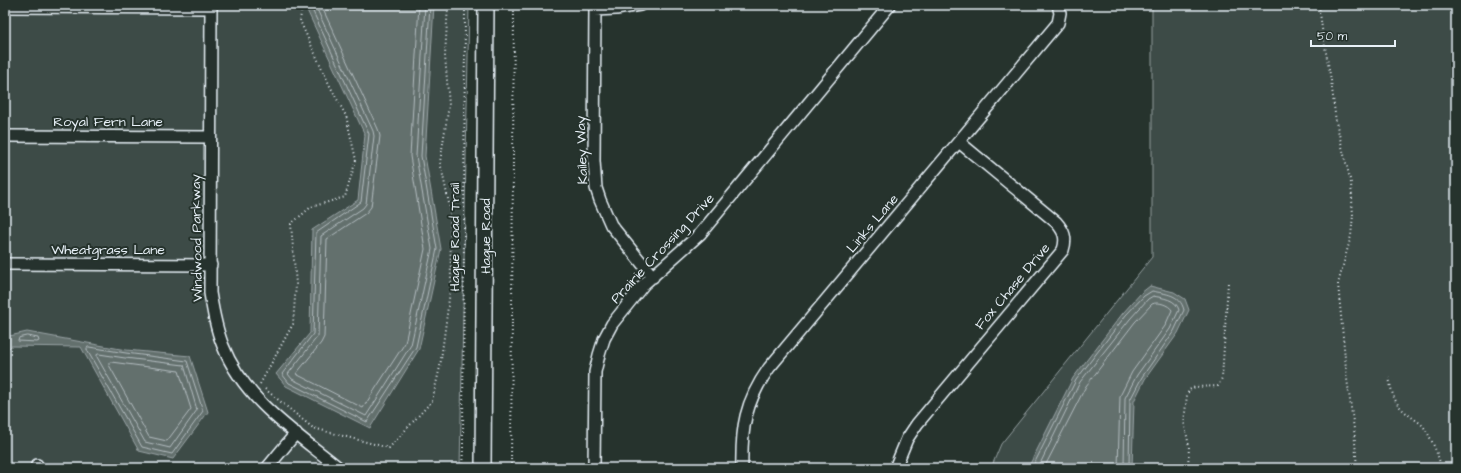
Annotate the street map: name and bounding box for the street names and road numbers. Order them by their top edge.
street label: Royal Fern Lane [53,112,163,132]
street label: Kailey Way [571,115,593,185]
street label: Windwood Parkway [186,174,208,302]
street label: Hague Road Trail [445,183,465,291]
street label: Prairie Crossing Drive [606,189,720,308]
street label: Links Lane [842,190,904,257]
street label: Hague Road [476,198,496,274]
street label: Fox Chase Drive [970,239,1055,334]
street label: Wheatgrass Lane [51,240,165,260]

